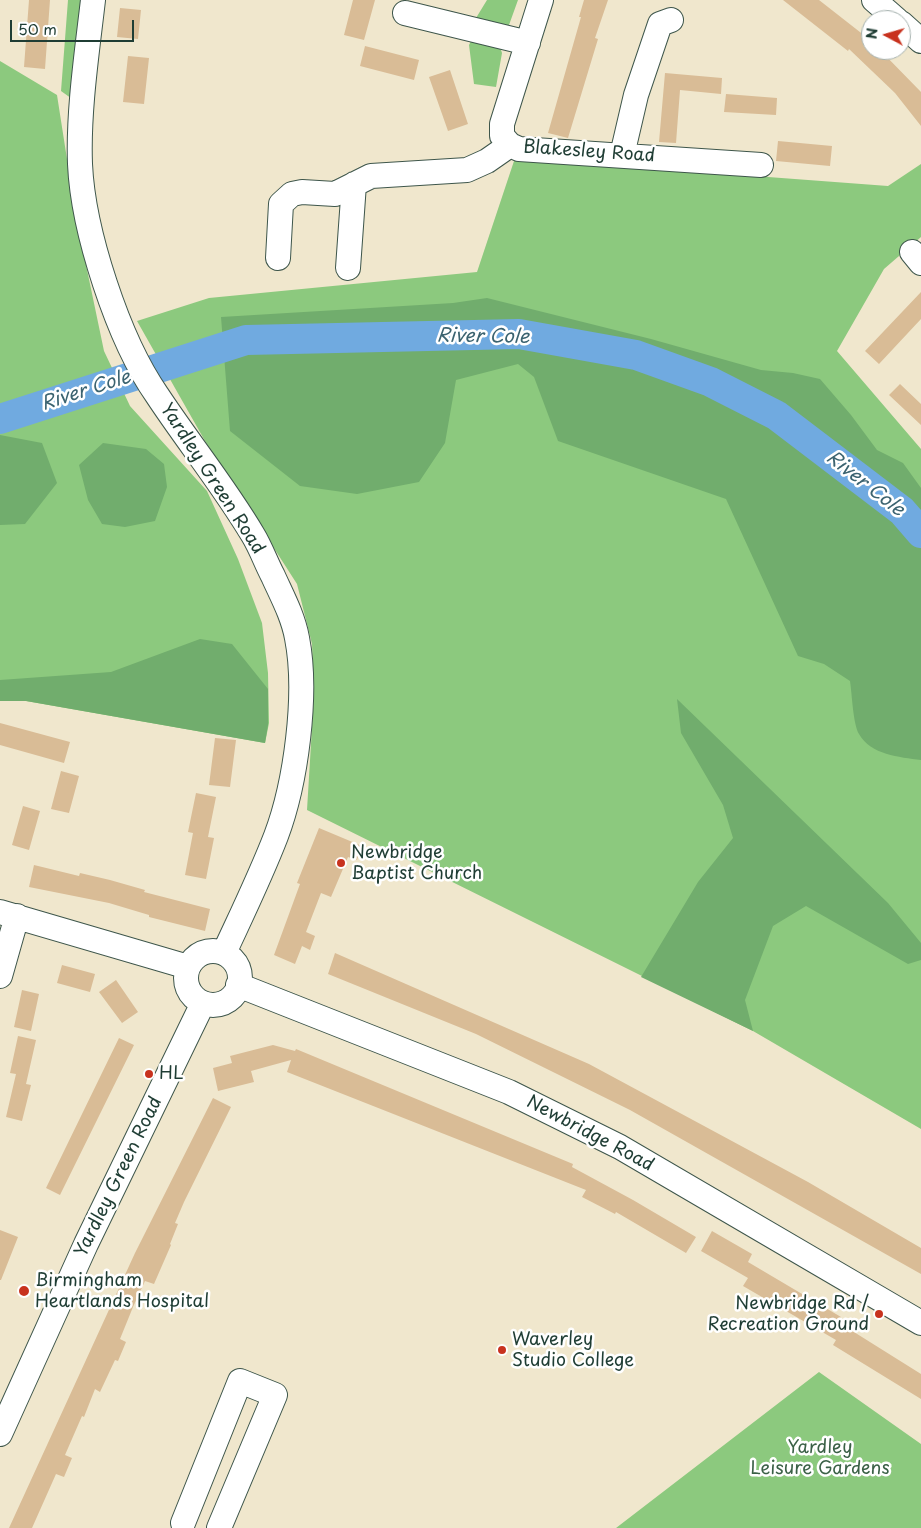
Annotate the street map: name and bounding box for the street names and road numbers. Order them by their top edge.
street label: Blakesley Road [522,137,656,167]
street label: Yardley Green Road [155,400,269,558]
street label: Newbridge Road [523,1091,657,1177]
street label: Yardley Green Road [71,1093,167,1261]

